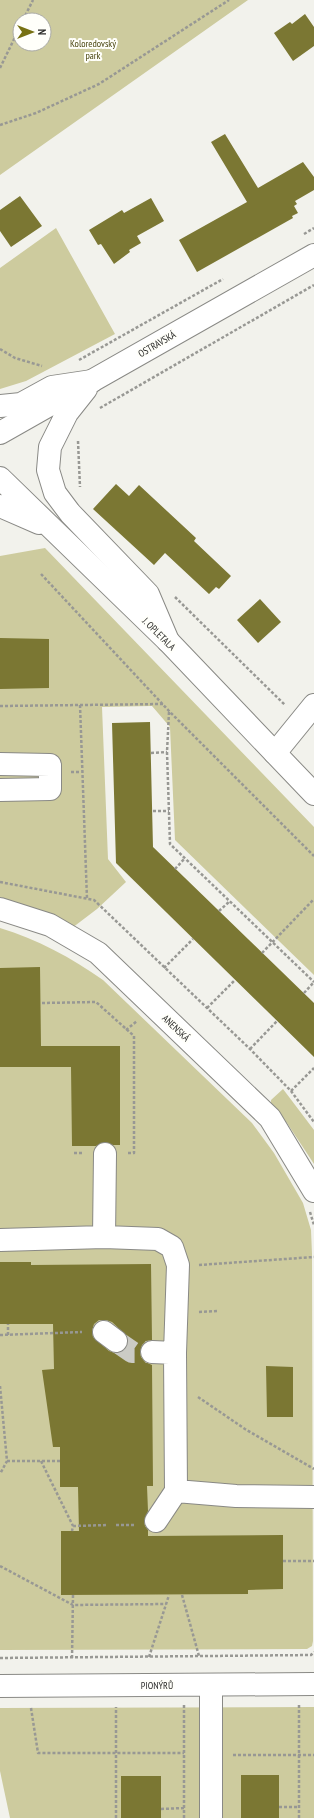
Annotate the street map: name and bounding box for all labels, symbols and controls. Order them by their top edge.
north arrow [12,12,52,52]
text: N [35,29,49,35]
park label: Koloredovský park [70,37,116,62]
street label: OSTRAVSKÁ [136,328,178,360]
street label: J. OPLETALA [139,614,179,654]
street label: ANENSKÁ [159,1012,193,1044]
street label: PIONÝRŮ [141,1679,173,1692]

